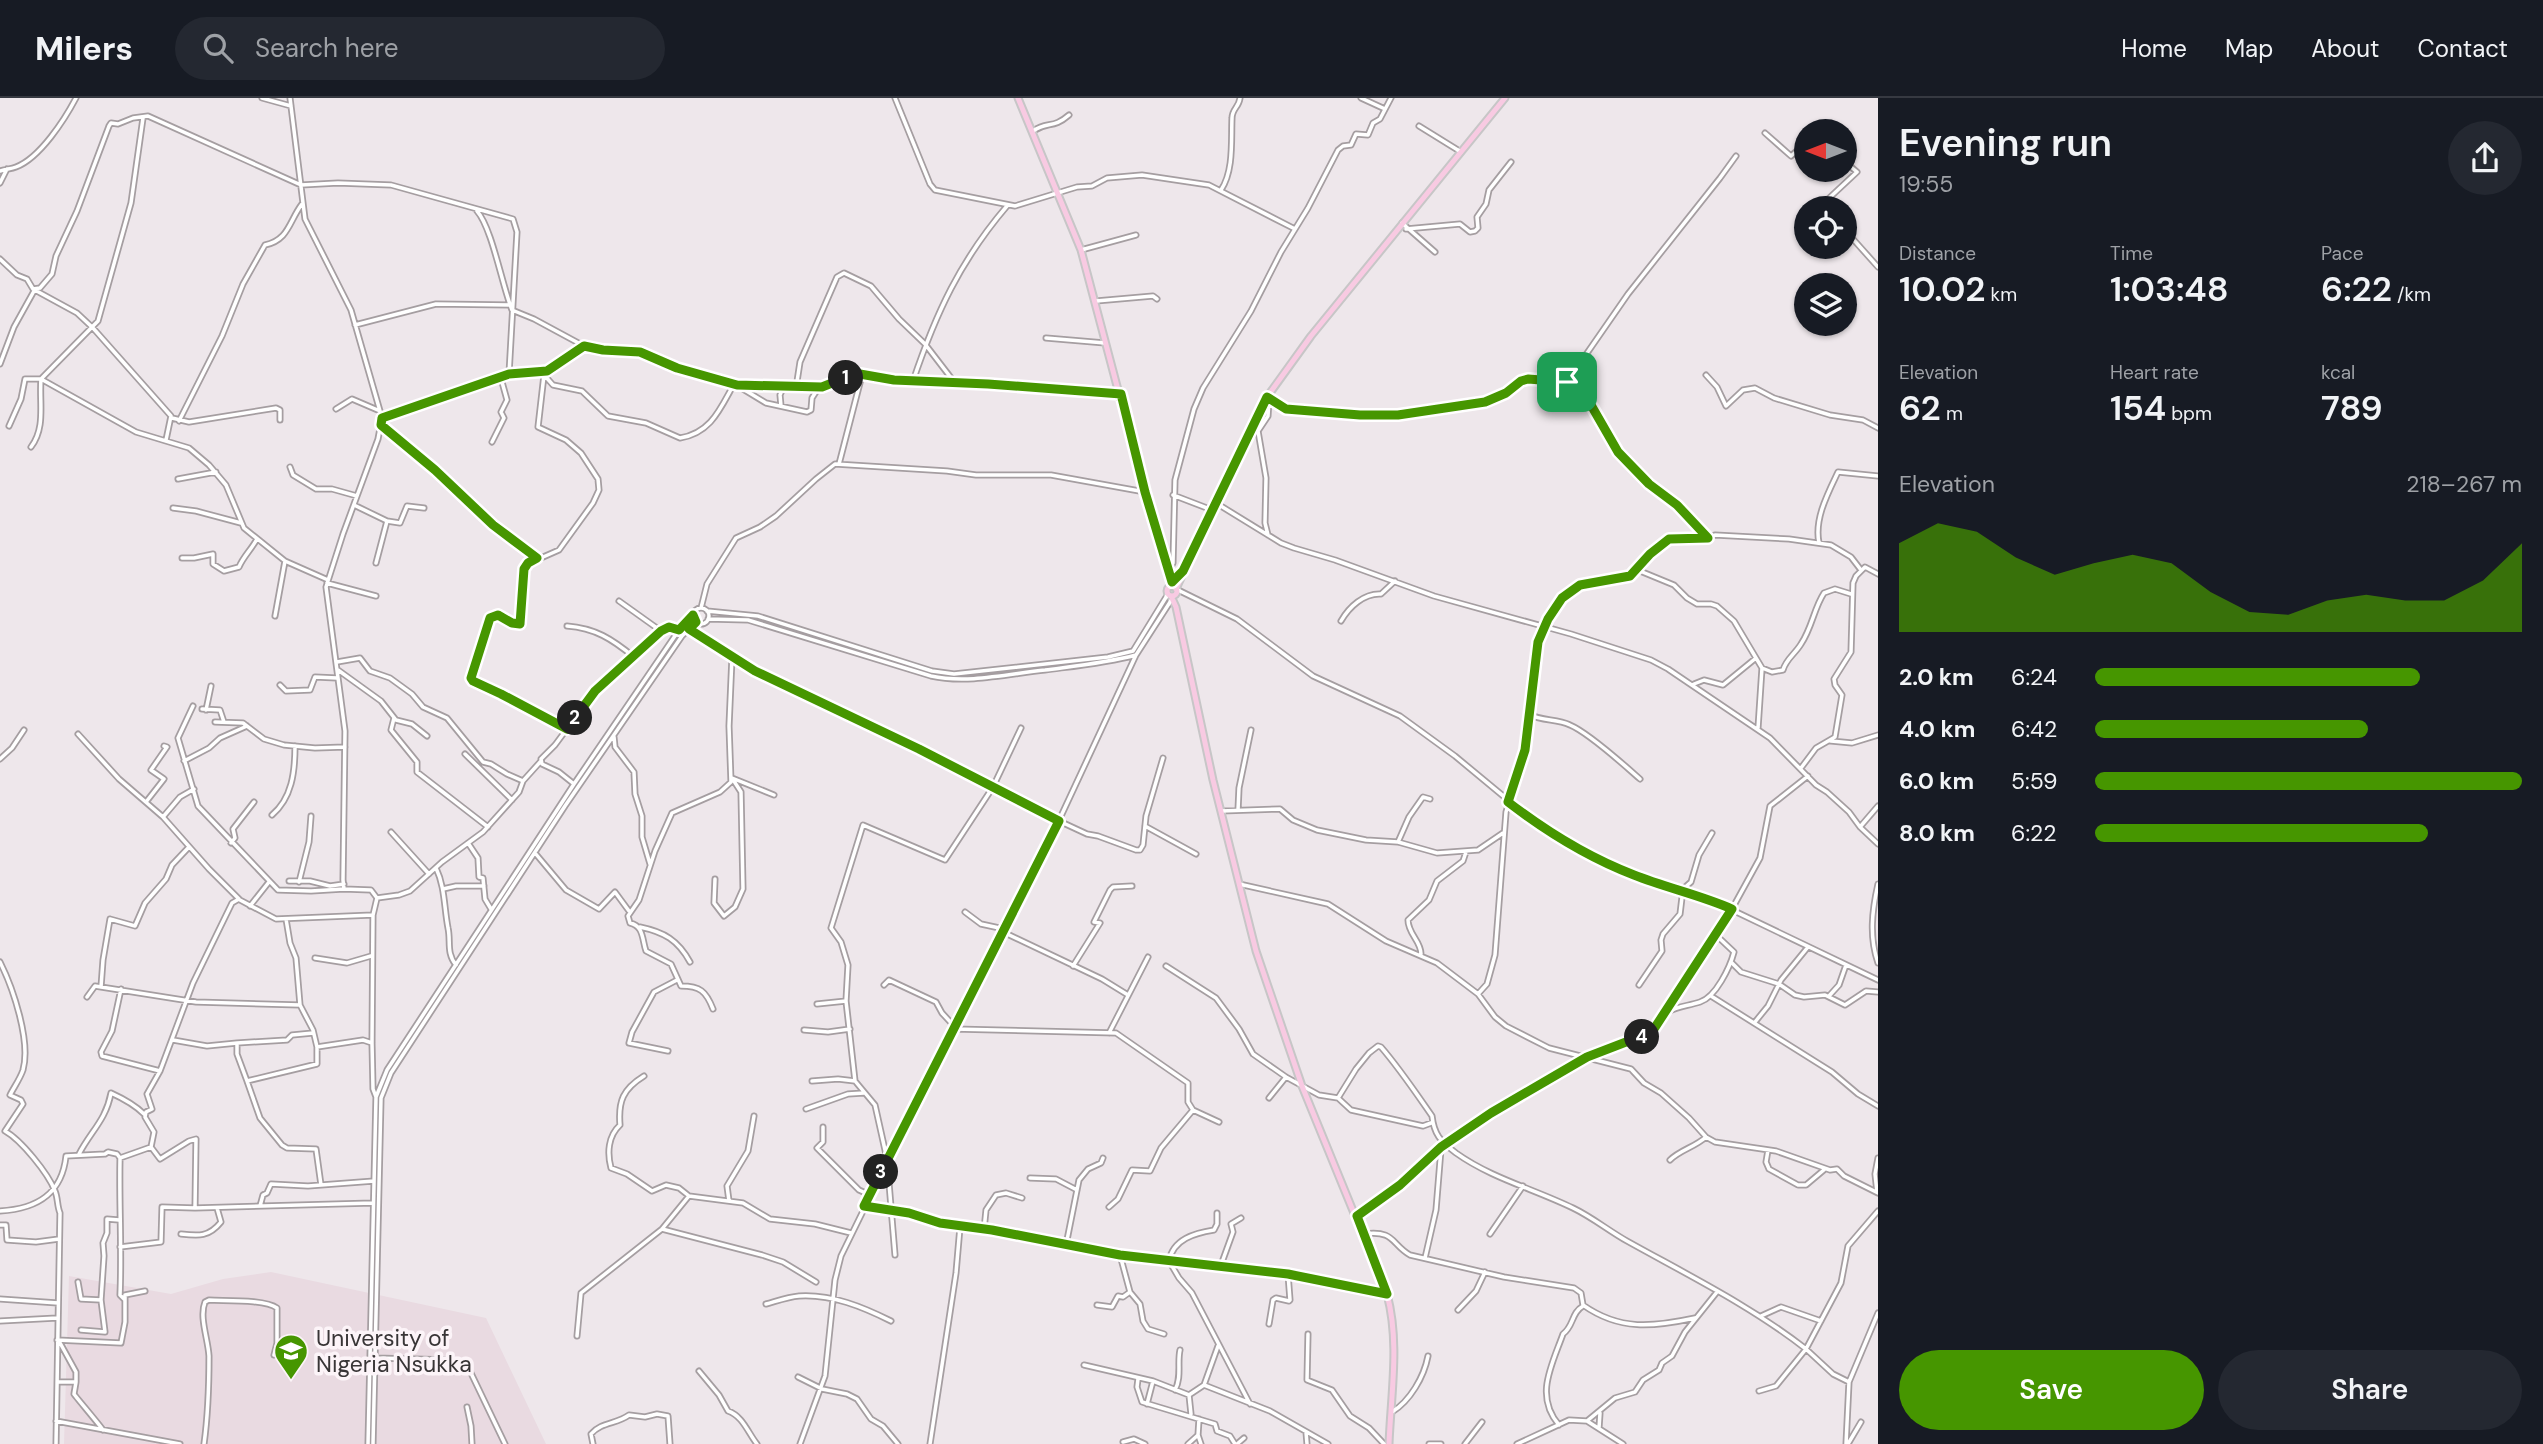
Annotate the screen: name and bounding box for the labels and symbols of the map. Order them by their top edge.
north arrow [1794,119,1857,182]
pin [1537,352,1597,412]
pin: 1 [828,360,864,396]
pin: 2 [558,700,592,736]
pin: 4 [1624,1020,1660,1054]
pin: 3 [864,1154,898,1190]
place label: University of Nigeria Nsukka [316,1323,472,1379]
school or university icon: University of Nigeria Nsukka [272,1332,310,1381]

